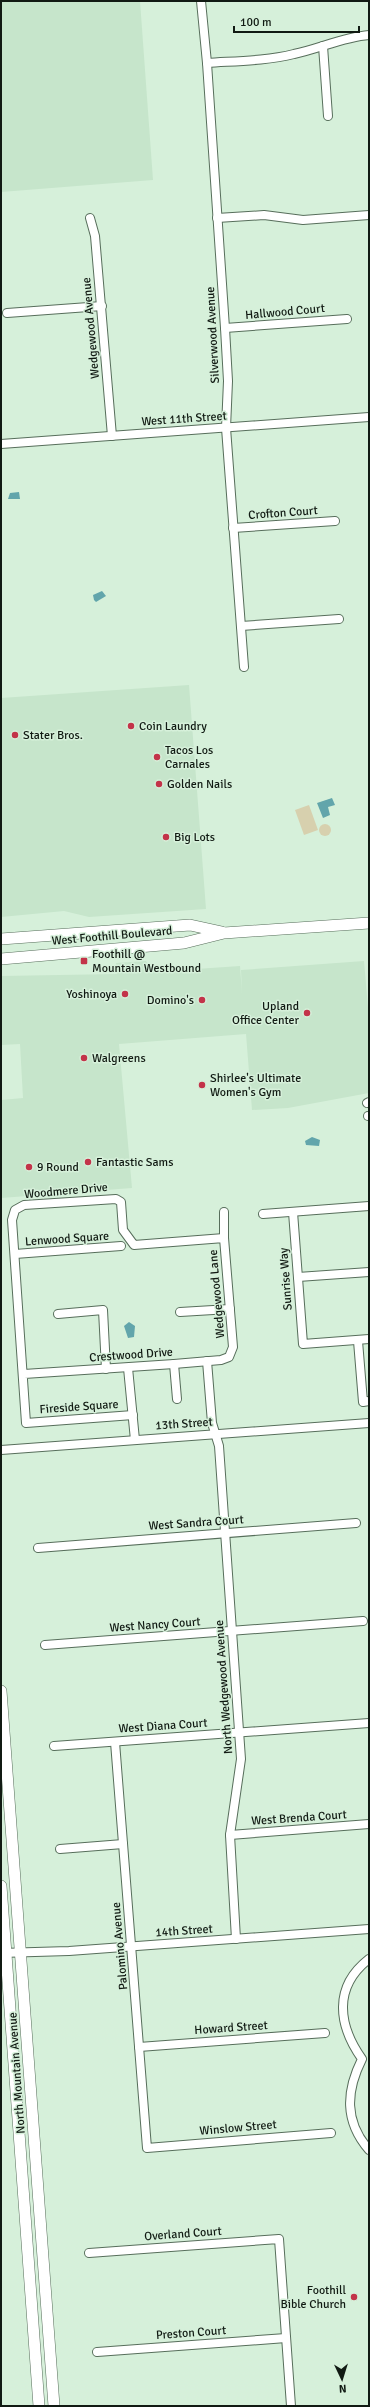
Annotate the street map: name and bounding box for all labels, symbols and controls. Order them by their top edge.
scale bar [234,8,359,34]
text: 100 m [240,15,272,30]
street label: Wedgewood Avenue [79,277,103,379]
street label: Silverwood Avenue [203,286,223,384]
street label: Hallwood Court [245,301,325,323]
street label: West 11th Street [141,409,227,429]
street label: Crofton Court [248,503,318,523]
place label: Coin Laundry [139,719,207,734]
marker: Coin Laundry [126,721,136,731]
place label: Stater Bros. [23,728,83,743]
marker: Stater Bros. [10,730,20,740]
place label: Tacos Los Carnales [165,743,213,772]
marker: Tacos Los Carnales [152,752,162,762]
place label: Golden Nails [167,777,232,792]
marker: Golden Nails [154,779,164,789]
place label: Big Lots [174,830,215,845]
marker: Big Lots [161,832,171,842]
street label: West Foothill Boulevard [51,923,173,949]
place label: Foothill @ Mountain Westbound [92,947,201,976]
marker: Foothill @ Mountain Westbound [79,956,89,966]
place label: Yoshinoya [66,987,117,1002]
marker: Yoshinoya [120,989,130,999]
place label: Domino's [147,993,194,1008]
marker: Domino's [197,995,207,1005]
place label: Upland Office Center [232,999,300,1028]
marker: Upland Office Center [302,1008,312,1018]
place label: Walgreens [92,1051,146,1066]
marker: Walgreens [79,1053,89,1063]
place label: Shirlee's Ultimate Women's Gym [210,1071,301,1100]
marker: Shirlee's Ultimate Women's Gym [197,1080,207,1090]
place label: Fantastic Sams [96,1155,173,1170]
marker: Fantastic Sams [83,1157,93,1167]
place label: 9 Round [37,1160,79,1175]
marker: 9 Round [24,1162,34,1172]
street label: Woodmere Drive [24,1180,108,1202]
street label: Lenwood Square [24,1229,110,1249]
street label: Sunrise Way [276,1247,296,1311]
street label: Wedgewood Lane [206,1249,228,1339]
street label: Crestwood Drive [89,1345,173,1365]
street label: Fireside Square [39,1397,119,1417]
street label: 13th Street [155,1415,213,1433]
street label: West Sandra Court [148,1512,244,1534]
street label: West Nancy Court [109,1614,201,1636]
street label: North Wedgewood Avenue [212,1620,236,1754]
street label: West Diana Court [118,1715,208,1737]
street label: West Brenda Court [251,1807,347,1829]
street label: Palomino Avenue [109,1901,131,1991]
street label: 14th Street [155,1922,213,1940]
street label: North Mountain Avenue [5,2012,29,2134]
street label: Howard Street [194,2018,268,2038]
street label: Winslow Street [199,2117,277,2139]
street label: Overland Court [144,2224,222,2244]
place label: Foothill Bible Church [280,2283,346,2312]
marker: Foothill Bible Church [349,2292,359,2302]
street label: Preston Court [155,2323,227,2343]
north arrow [322,2359,362,2399]
text: N [338,2382,347,2395]

